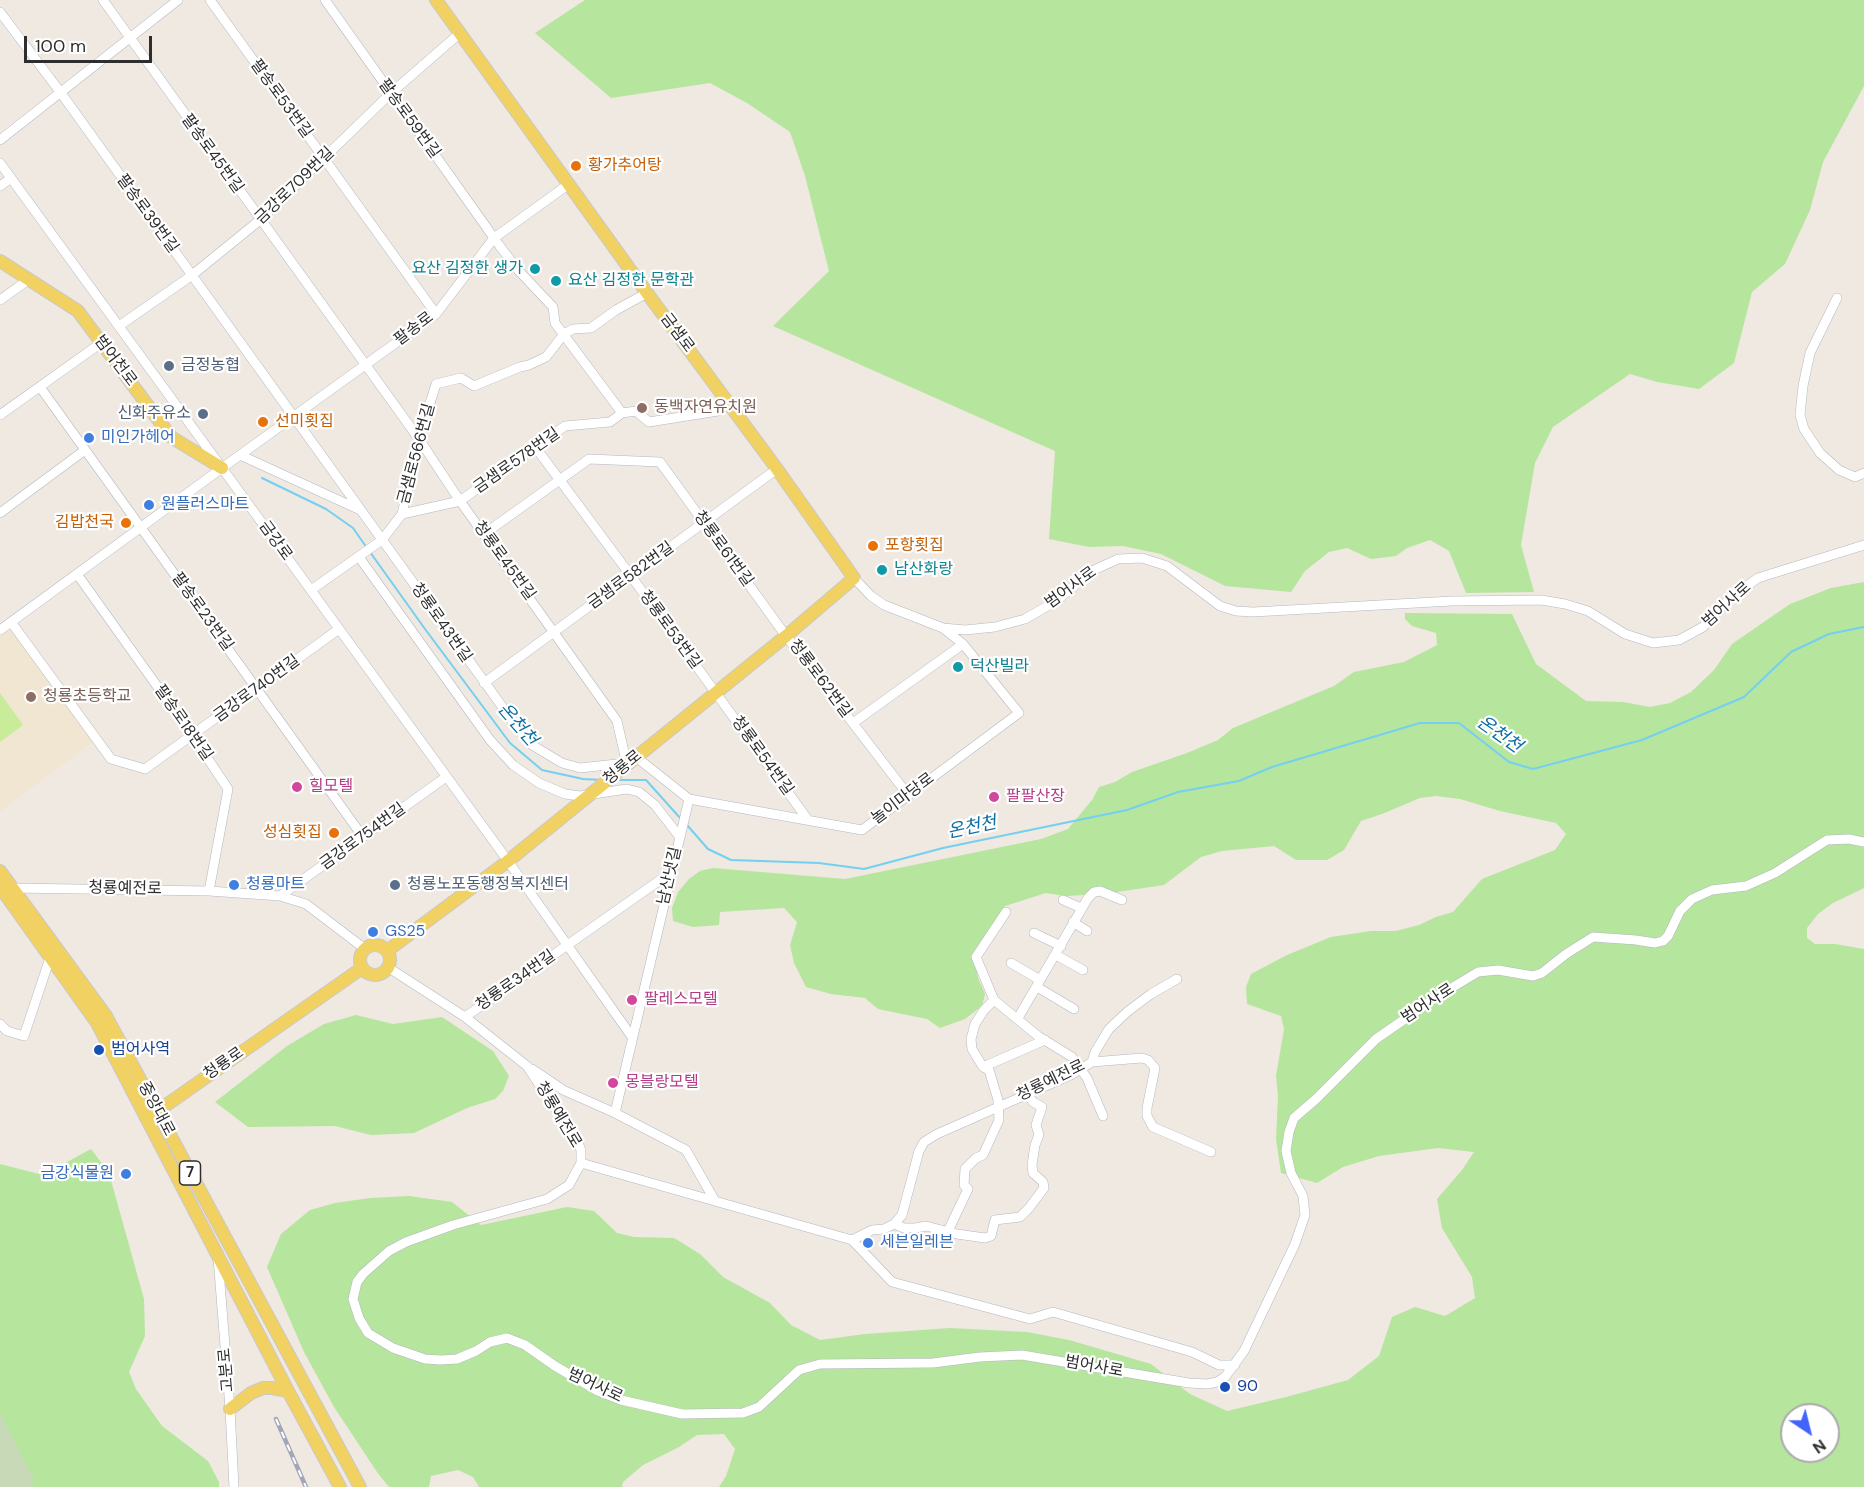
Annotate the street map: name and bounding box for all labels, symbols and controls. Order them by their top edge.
scale bar [27,24,154,62]
text: 100 m [35,34,86,58]
street label: 팔송로53번길 [246,56,316,142]
street label: 팔송로59번길 [374,76,444,162]
street label: 팔송로45번길 [177,111,247,197]
street label: 금강로709번길 [251,143,339,229]
place label: 황가추어탕 [588,156,662,176]
marker: 황가추어탕 [569,159,583,173]
street label: 팔송로39번길 [112,171,182,257]
place label: 요산 김정한 생가 [411,259,523,279]
marker: 요산 김정한 생가 [528,262,542,276]
place label: 요산 김정한 문학관 [568,271,694,291]
marker: 요산 김정한 문학관 [549,274,563,288]
street label: 팔송로 [391,308,437,350]
street label: 금샘로 [656,310,698,356]
street label: 범어천로 [90,332,140,390]
place label: 금정농협 [181,356,240,376]
marker: 금정농협 [162,359,176,373]
place label: 동백자연유치원 [654,398,757,418]
marker: 동백자연유치원 [635,401,649,415]
street label: 금샘로566번길 [394,402,440,506]
place label: 신화주유소 [117,404,191,424]
marker: 신화주유소 [196,407,210,421]
place label: 선미횟집 [275,412,334,432]
marker: 선미횟집 [256,415,270,429]
street label: 금샘로578번길 [470,424,564,498]
place label: 미인가헤어 [101,428,175,448]
marker: 미인가헤어 [82,431,96,445]
place label: 원플러스마트 [161,495,249,515]
marker: 원플러스마트 [142,498,156,512]
street label: 청룡로61번길 [689,508,757,590]
place label: 김밥천국 [55,513,114,533]
marker: 김밥천국 [119,516,133,530]
street label: 금강로 [254,517,296,565]
street label: 청룡로45번길 [469,518,539,604]
place label: 포항횟집 [885,536,944,556]
street label: 금샘로582번길 [584,538,678,614]
marker: 포항횟집 [866,539,880,553]
place label: 남산화랑 [894,560,953,580]
marker: 남산화랑 [875,563,889,577]
street label: 범어사로 [1042,563,1100,613]
street label: 팔송로23번길 [167,569,237,655]
street label: 범어사로 [1699,578,1755,632]
street label: 청룡로43번길 [407,579,475,667]
street label: 청룡로53번길 [635,587,705,673]
street label: 청룡로62번길 [785,636,855,722]
street label: 금강로740번길 [210,651,304,727]
place label: 덕산빌라 [970,657,1029,677]
marker: 덕산빌라 [951,660,965,674]
street label: 팔송로18번길 [150,681,216,765]
place label: 청룡초등학교 [43,687,131,707]
marker: 청룡초등학교 [24,690,38,704]
water label: 온천천 [493,699,541,751]
water label: 온천천 [1472,712,1526,758]
street label: 청룡로54번길 [727,713,797,799]
street label: 청룡로 [600,747,646,789]
street label: 놀이마당로 [868,769,938,829]
place label: 힐모텔 [309,777,353,797]
marker: 힐모텔 [290,780,304,794]
place label: 팔팔산장 [1006,787,1065,807]
marker: 팔팔산장 [987,790,1001,804]
street label: 금강로754번길 [316,800,410,874]
water label: 온천천 [945,812,999,844]
place label: 성심횟집 [263,823,322,843]
marker: 성심횟집 [327,826,341,840]
street label: 남산냇길 [654,845,686,907]
place label: 청룡마트 [246,875,305,895]
place label: 청룡노포동행정복지센터 [407,875,569,895]
marker: 청룡마트 [227,878,241,892]
marker: 청룡노포동행정복지센터 [388,878,402,892]
street label: 청룡예전로 [88,879,162,899]
place label: GS25 [385,922,425,942]
marker: GS25 [366,925,380,939]
street label: 청룡로34번길 [472,947,560,1015]
street label: 범어사로 [1398,980,1458,1028]
place label: 팔레스모텔 [644,990,718,1010]
marker: 팔레스모텔 [625,993,639,1007]
place label: 범어사역 [111,1040,170,1060]
marker: 범어사역 [92,1043,106,1057]
street label: 청룡로 [200,1043,248,1085]
street label: 청룡예전로 [1014,1056,1088,1106]
place label: 몽블랑모텔 [625,1073,699,1093]
marker: 몽블랑모텔 [606,1076,620,1090]
street label: 중앙대로 [134,1078,178,1140]
street label: 청룡예전로 [531,1079,585,1151]
road number: 7 [180,1161,201,1185]
place label: 금강식물원 [40,1164,114,1184]
marker: 금강식물원 [119,1167,133,1181]
place label: 세븐일레븐 [880,1233,954,1253]
marker: 세븐일레븐 [861,1236,875,1250]
street label: 고분로 [216,1347,238,1393]
street label: 범어사로 [1063,1352,1125,1382]
street label: 범어사로 [564,1365,626,1407]
place label: 90 [1237,1377,1258,1397]
marker: 90 [1218,1380,1232,1394]
north arrow [1780,1403,1840,1463]
text: N [1809,1435,1830,1458]

